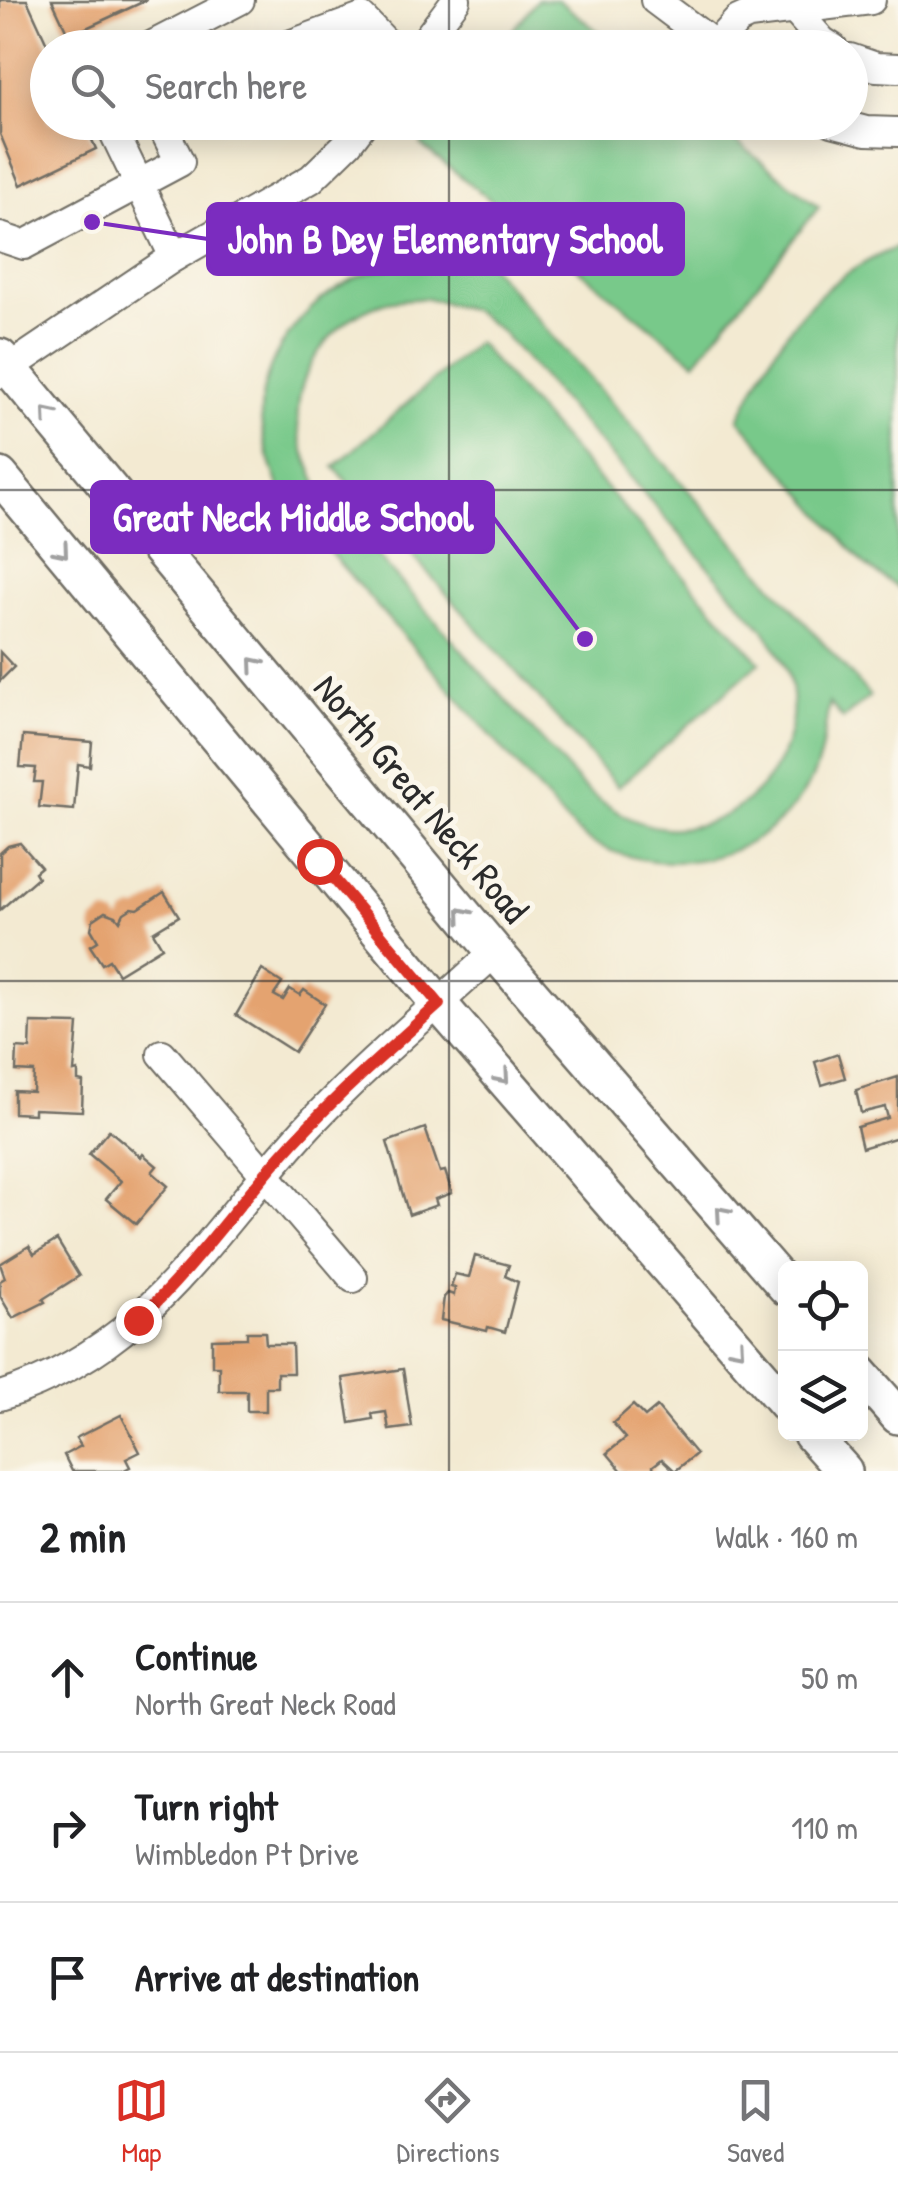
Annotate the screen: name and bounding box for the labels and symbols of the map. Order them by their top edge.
callout: John B Dey Elementary School [208,204,683,274]
text: John B Dey Elementary School [227,211,664,267]
one-way arrow [42,408,60,426]
callout: Great Neck Middle School [92,482,493,552]
text: Great Neck Middle School [113,489,475,543]
one-way arrow [51,539,69,557]
one-way arrow [249,658,267,676]
street label: North Great Neck Road [303,663,542,933]
route start [297,839,343,885]
one-way arrow [457,908,475,926]
one-way arrow [491,1065,509,1084]
one-way arrow [715,1206,733,1225]
route end [116,1298,162,1344]
one-way arrow [727,1337,745,1356]

